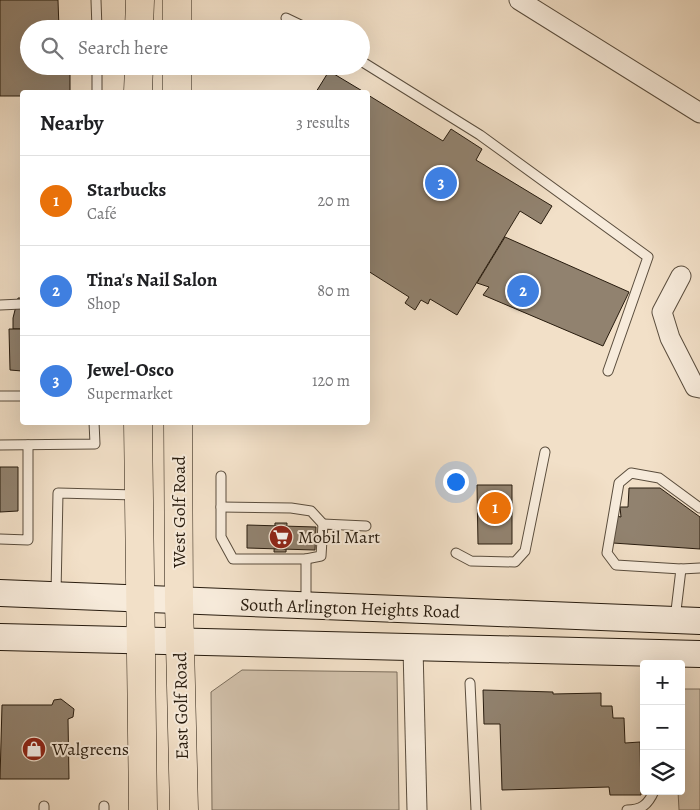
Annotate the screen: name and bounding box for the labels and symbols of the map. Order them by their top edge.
pin: 3 [425,164,457,202]
pin: 2 [507,272,539,310]
street label: West Golf Road [167,456,191,569]
your location [443,469,469,495]
pin: 1 [479,489,511,527]
supermarket icon: Mobil Mart [268,524,294,550]
place label: Mobil Mart [298,525,380,549]
street label: South Arlington Heights Road [240,592,461,624]
street label: East Golf Road [168,652,194,760]
shop icon: Walgreens [21,736,47,762]
place label: Walgreens [51,737,129,761]

